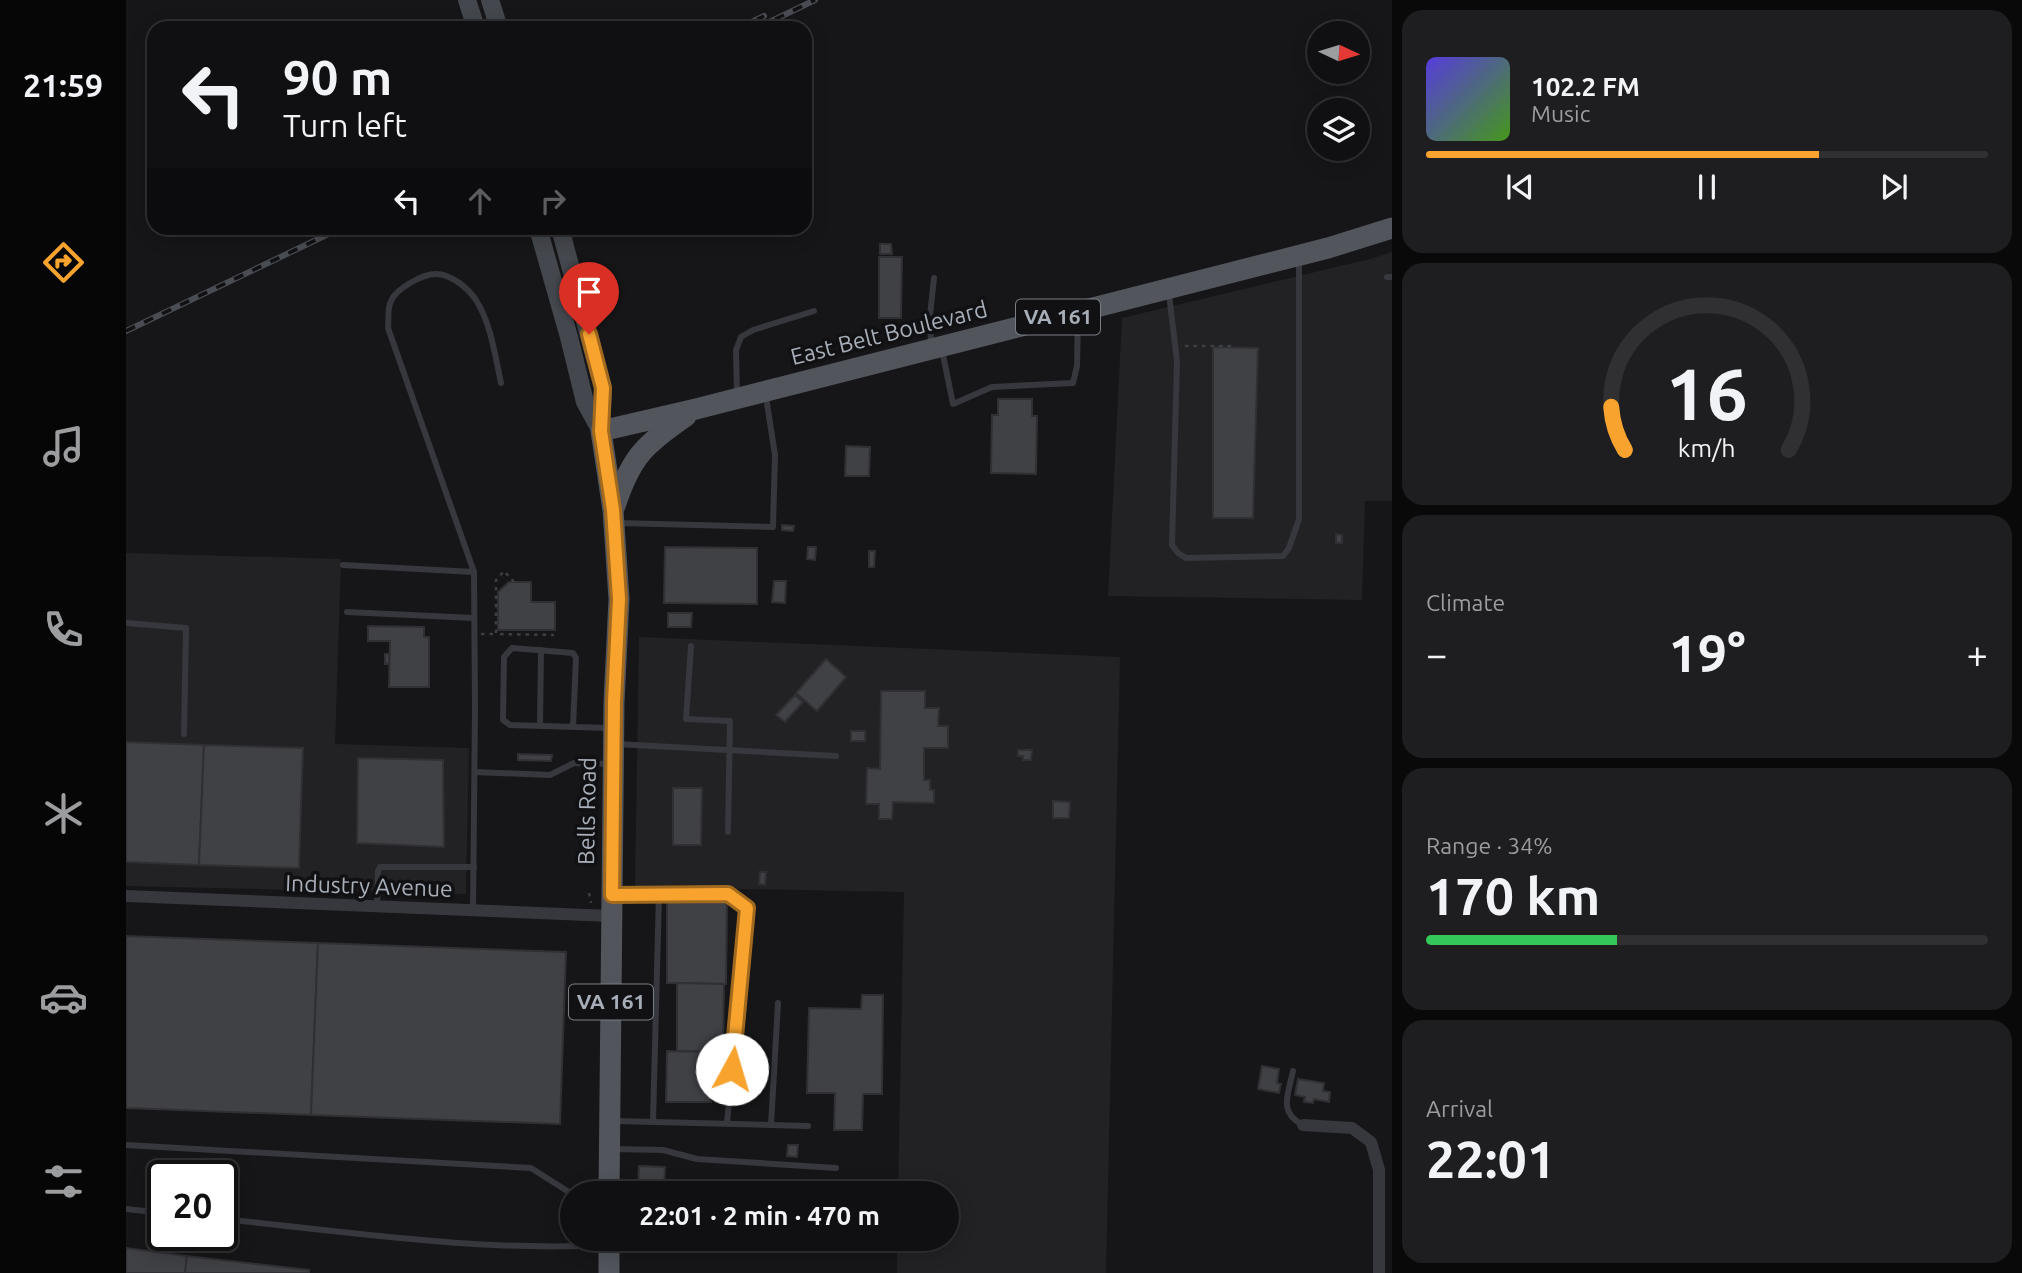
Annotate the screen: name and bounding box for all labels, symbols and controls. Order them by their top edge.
north arrow [1307,21,1370,84]
map controls [1307,21,1370,161]
icon: left [168,49,259,140]
text: 90 m [283,49,392,104]
text: 21:59 [23,67,103,103]
text: 102.2 FM [1531,72,1640,101]
button: layers [1307,98,1370,161]
text: Music [1531,101,1590,126]
text: Turn left [283,107,407,143]
icon: previous [1501,168,1539,206]
icon: pause [1688,168,1726,206]
icon: next [1875,168,1913,206]
icon: left [388,182,426,220]
icon: ahead [461,182,499,220]
icon: right [534,182,572,220]
icon: directions [39,238,88,287]
pin [559,262,619,334]
icon: arrive [570,273,608,311]
street label: East Belt Boulevard [788,296,990,369]
road number: VA 161 [1016,300,1100,334]
text: 16 [1666,352,1748,434]
icon: music [39,422,88,471]
text: km/h [1678,434,1736,462]
text: Climate [1426,590,1505,615]
icon: phone [39,605,88,654]
text: 19° [1668,624,1746,682]
text: − [1426,633,1447,675]
text: + [1967,633,1988,675]
street label: Bells Road [573,757,600,865]
icon: climate [39,789,88,838]
text: Range · 34% [1426,833,1553,858]
text: 170 km [1426,867,1600,925]
street label: Industry Avenue [285,870,453,901]
icon: car [39,973,88,1022]
road number: VA 161 [569,984,653,1020]
position arrow [695,1032,769,1106]
text: Arrival [1426,1096,1493,1121]
text: 22:01 [1426,1130,1556,1188]
icon: filters [39,1157,88,1206]
speed limit sign: 20 [147,1160,238,1251]
text: 22:01 · 2 min · 470 m [639,1201,880,1230]

